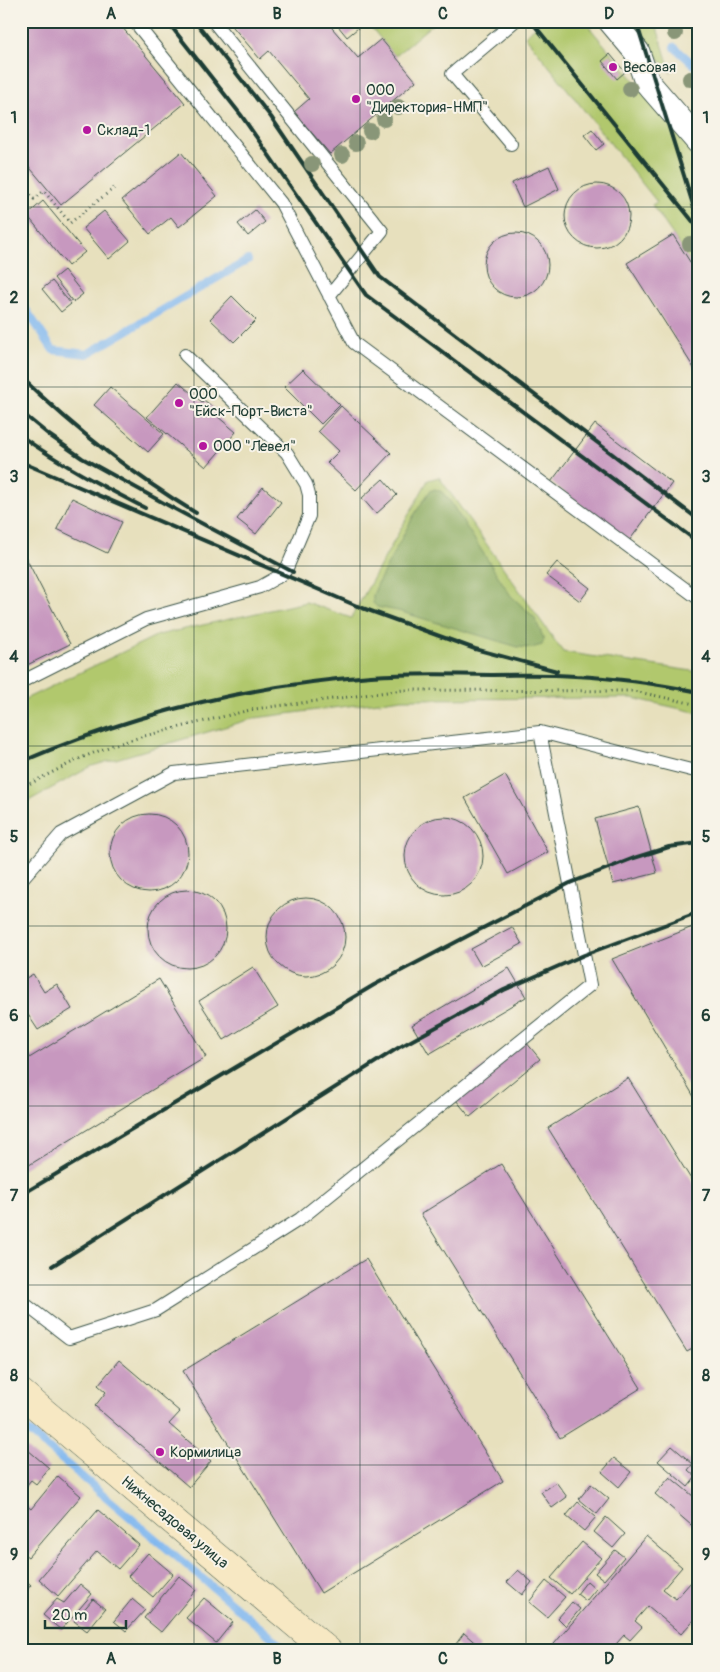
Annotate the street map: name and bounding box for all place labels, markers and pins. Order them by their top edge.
place label: Весовая [623,58,676,77]
marker: Весовая [607,61,619,73]
place label: ООО "Директория-НМП" [366,81,488,117]
marker: ООО "Директория-НМП" [350,93,362,105]
place label: Склад-1 [97,121,150,140]
marker: Склад-1 [81,124,93,136]
place label: ООО "Ейск-Порт-Виста" [189,385,313,421]
marker: ООО "Ейск-Порт-Виста" [173,397,185,409]
place label: ООО "Левел" [213,437,296,456]
marker: ООО "Левел" [197,440,209,452]
place label: Кормилица [170,1443,241,1462]
marker: Кормилица [154,1446,166,1458]

